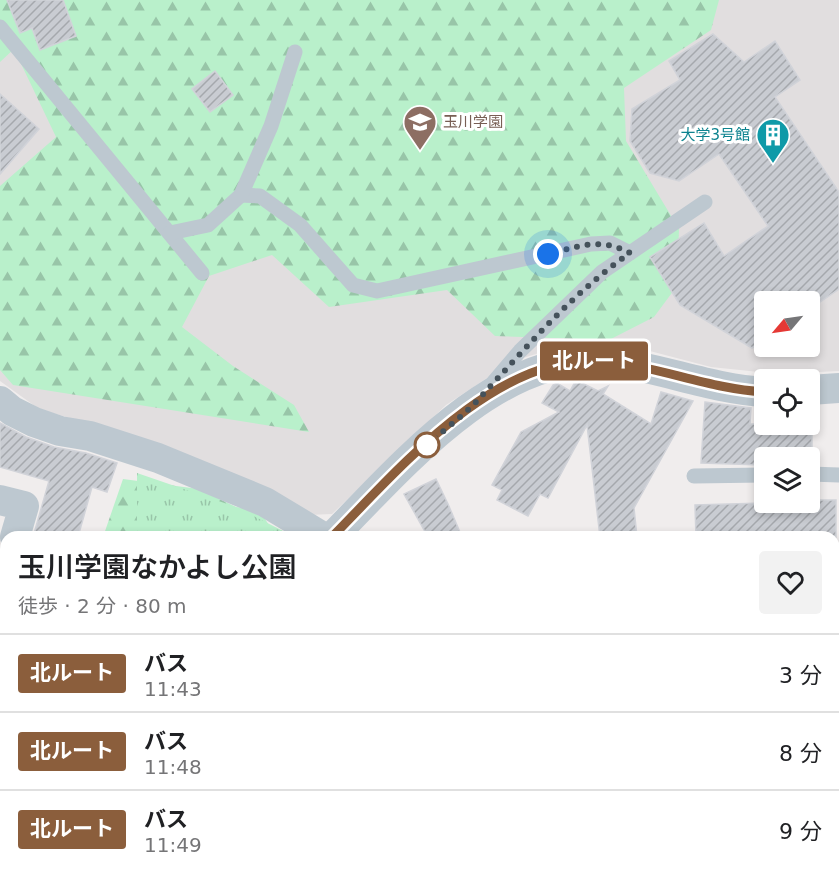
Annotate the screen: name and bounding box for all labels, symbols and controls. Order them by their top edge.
school or university icon: 玉川学園 [402,104,438,151]
place label: 玉川学園 [443,113,503,131]
building icon: 大学3号館 [755,117,791,164]
place label: 大学3号館 [680,126,750,144]
your location [533,239,563,269]
north arrow [754,291,820,357]
map controls [754,291,820,513]
line badge: 北ルート [552,342,636,380]
text: 北ルート [552,349,636,373]
button: locate [754,369,820,435]
unlabelled marker [414,432,440,458]
button: layers [754,447,820,513]
text: 玉川学園なかよし公園 [18,551,297,584]
button: heart [759,551,822,614]
text: 徒歩 · 2 分 · 80 m [18,594,187,618]
text: バス [144,651,188,676]
text: 北ルート [30,661,114,685]
text: 3 分 [779,663,822,688]
text: 11:43 [144,677,202,701]
text: バス [144,729,188,754]
text: 北ルート [30,739,114,763]
text: 8 分 [779,741,822,766]
text: 11:48 [144,755,202,779]
text: バス [144,807,188,832]
text: 北ルート [30,817,114,841]
text: 9 分 [779,819,822,844]
text: 11:49 [144,833,202,857]

